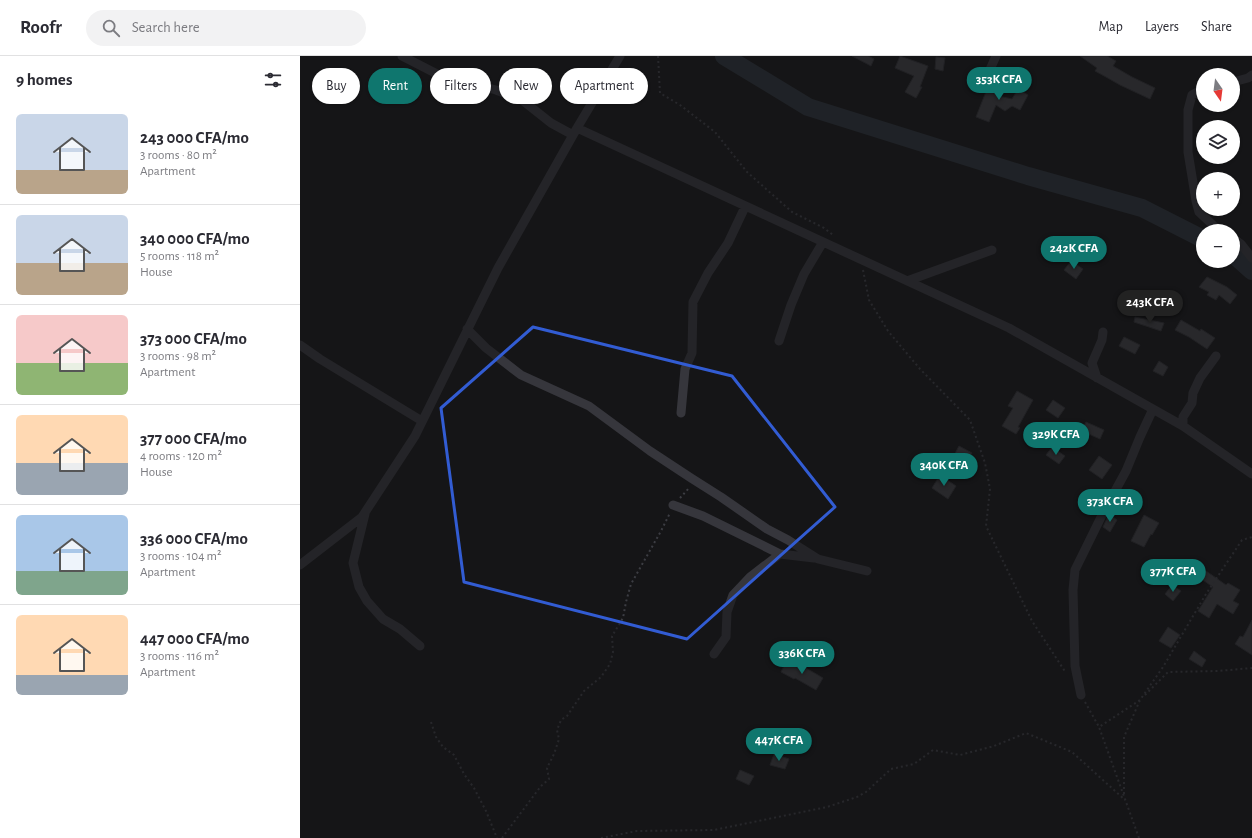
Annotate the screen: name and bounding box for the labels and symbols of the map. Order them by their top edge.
pin: 353K CFA [958,67,1040,101]
north arrow [1196,68,1240,112]
pin: 242K CFA [1033,236,1115,270]
pin: 243K CFA [1109,290,1191,324]
pin: 329K CFA [1015,422,1097,456]
pin: 340K CFA [903,453,985,487]
pin: 373K CFA [1069,489,1151,523]
pin: 377K CFA [1132,559,1214,593]
pin: 336K CFA [761,641,843,675]
pin: 447K CFA [738,728,820,762]

